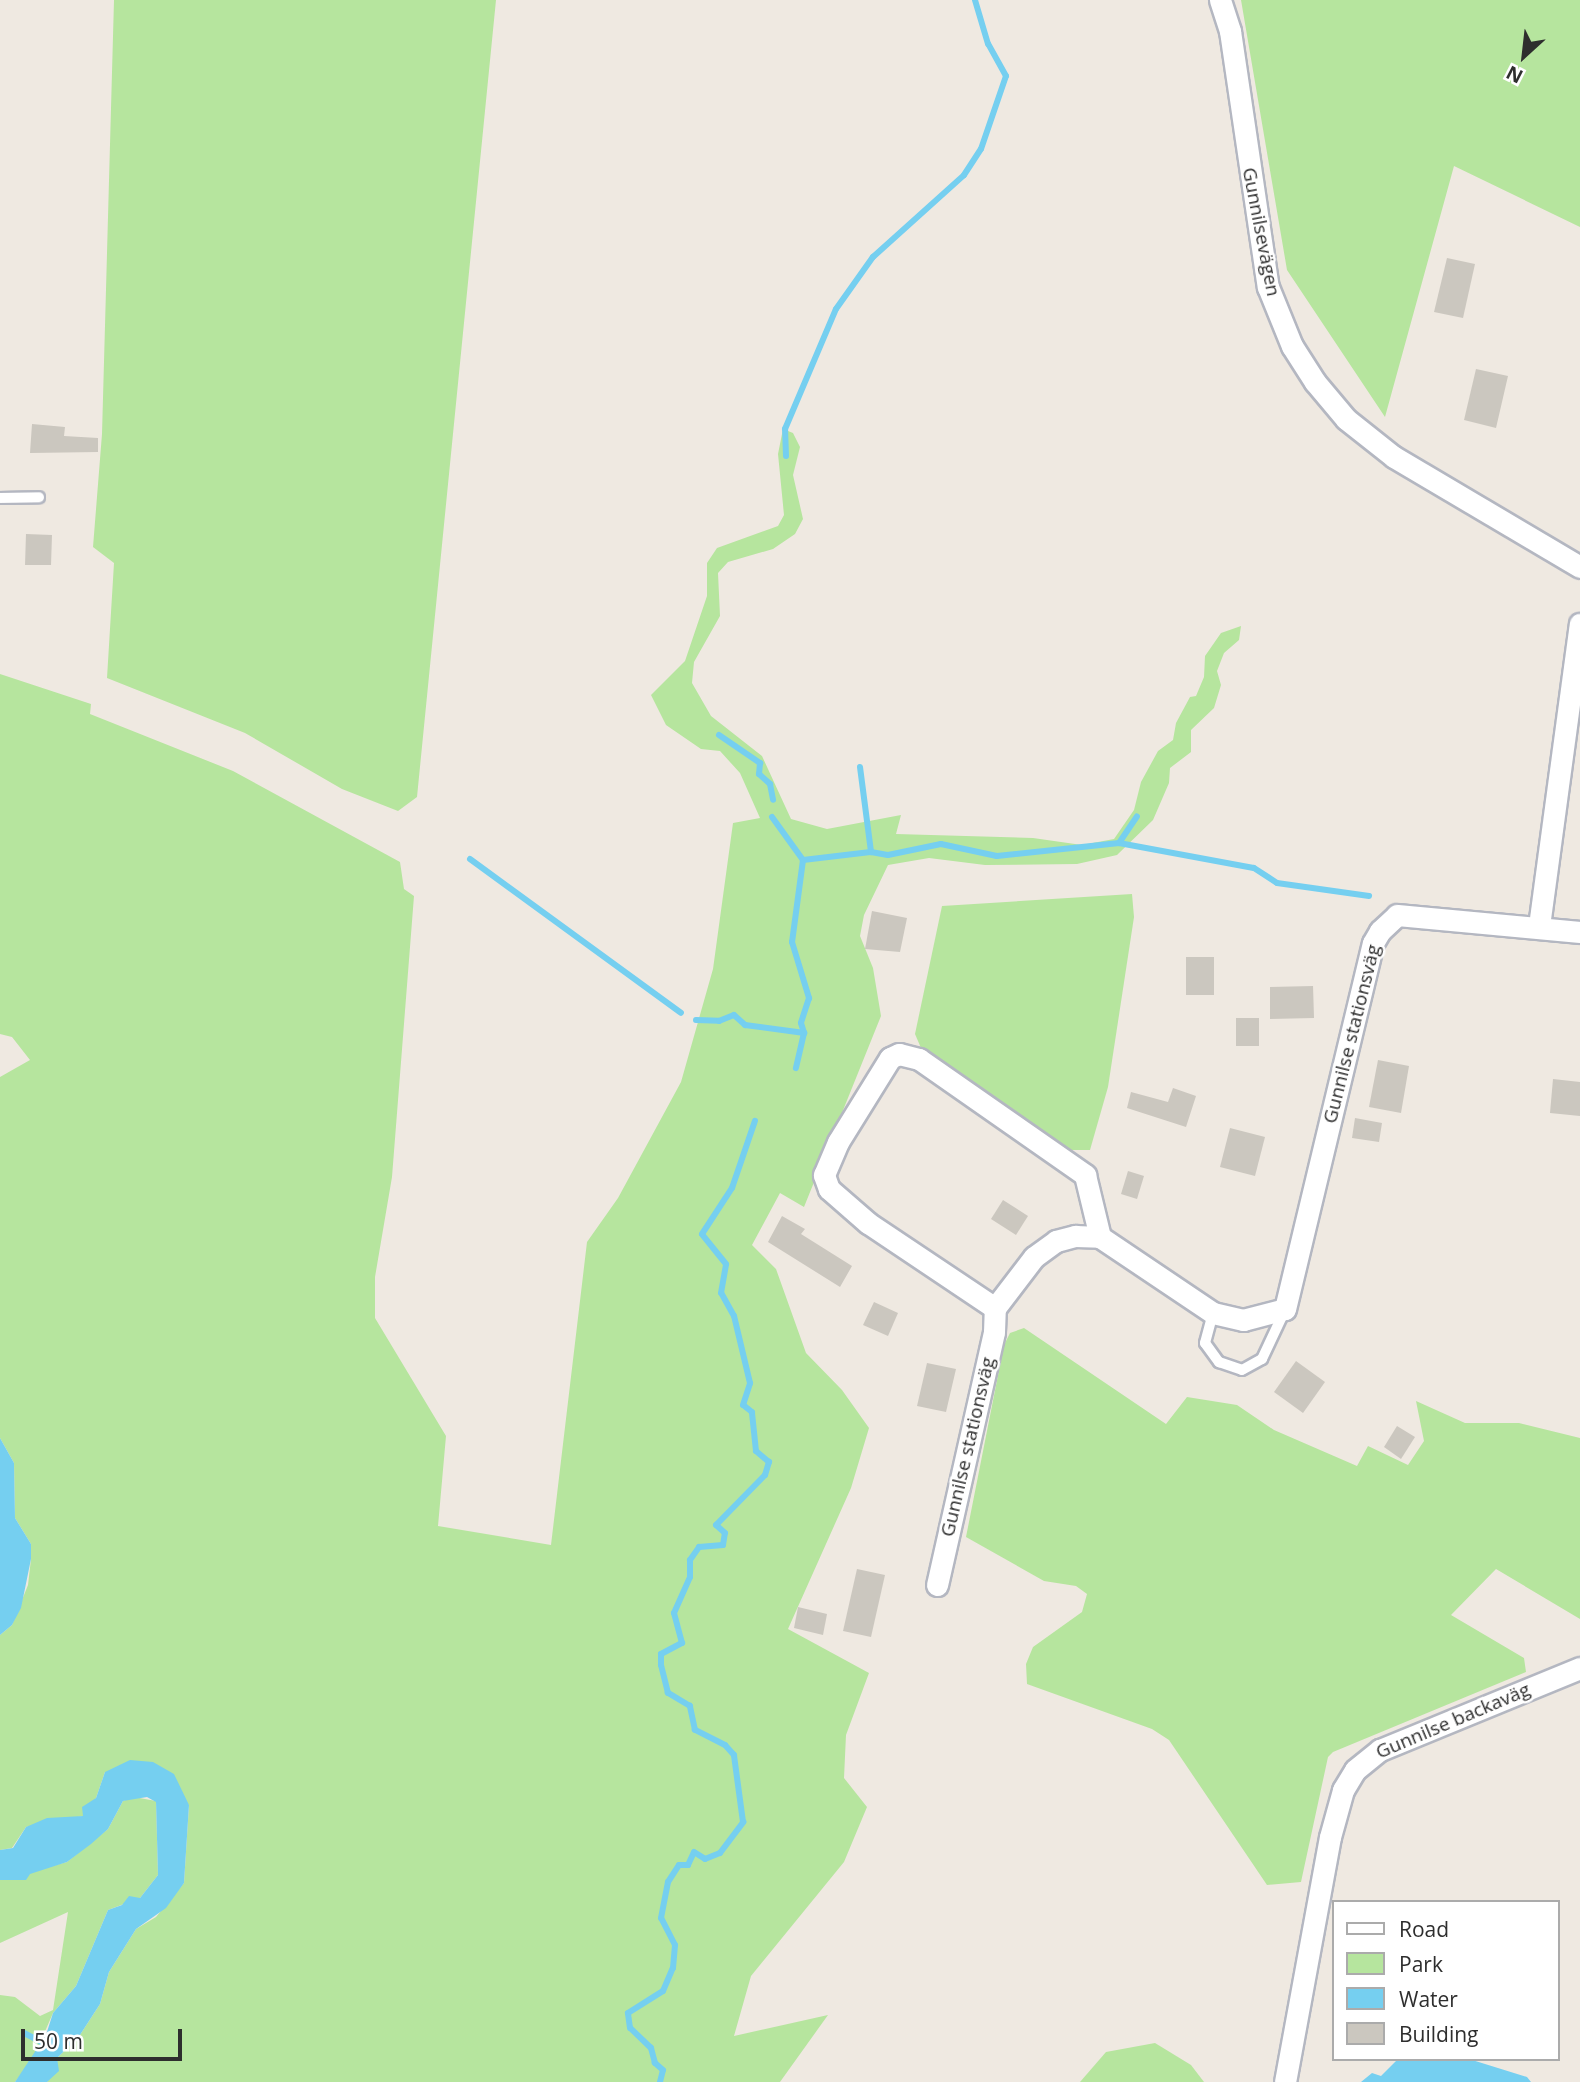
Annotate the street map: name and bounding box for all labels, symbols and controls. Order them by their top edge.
north arrow [1489,21,1559,91]
text: N [1502,60,1527,90]
street label: Gunnilsevägen [1237,166,1285,298]
street label: Gunnilse stationsväg [1319,942,1385,1126]
street label: Gunnilse stationsväg [936,1355,1000,1539]
street label: Gunnilse backaväg [1373,1678,1533,1764]
legend [1332,1900,1559,2061]
text: Road [1399,1915,1449,1943]
text: Park [1399,1950,1443,1978]
text: Water [1399,1985,1458,2013]
scale bar [24,2016,186,2060]
text: Building [1399,2020,1478,2048]
text: 50 m [34,2027,83,2055]

